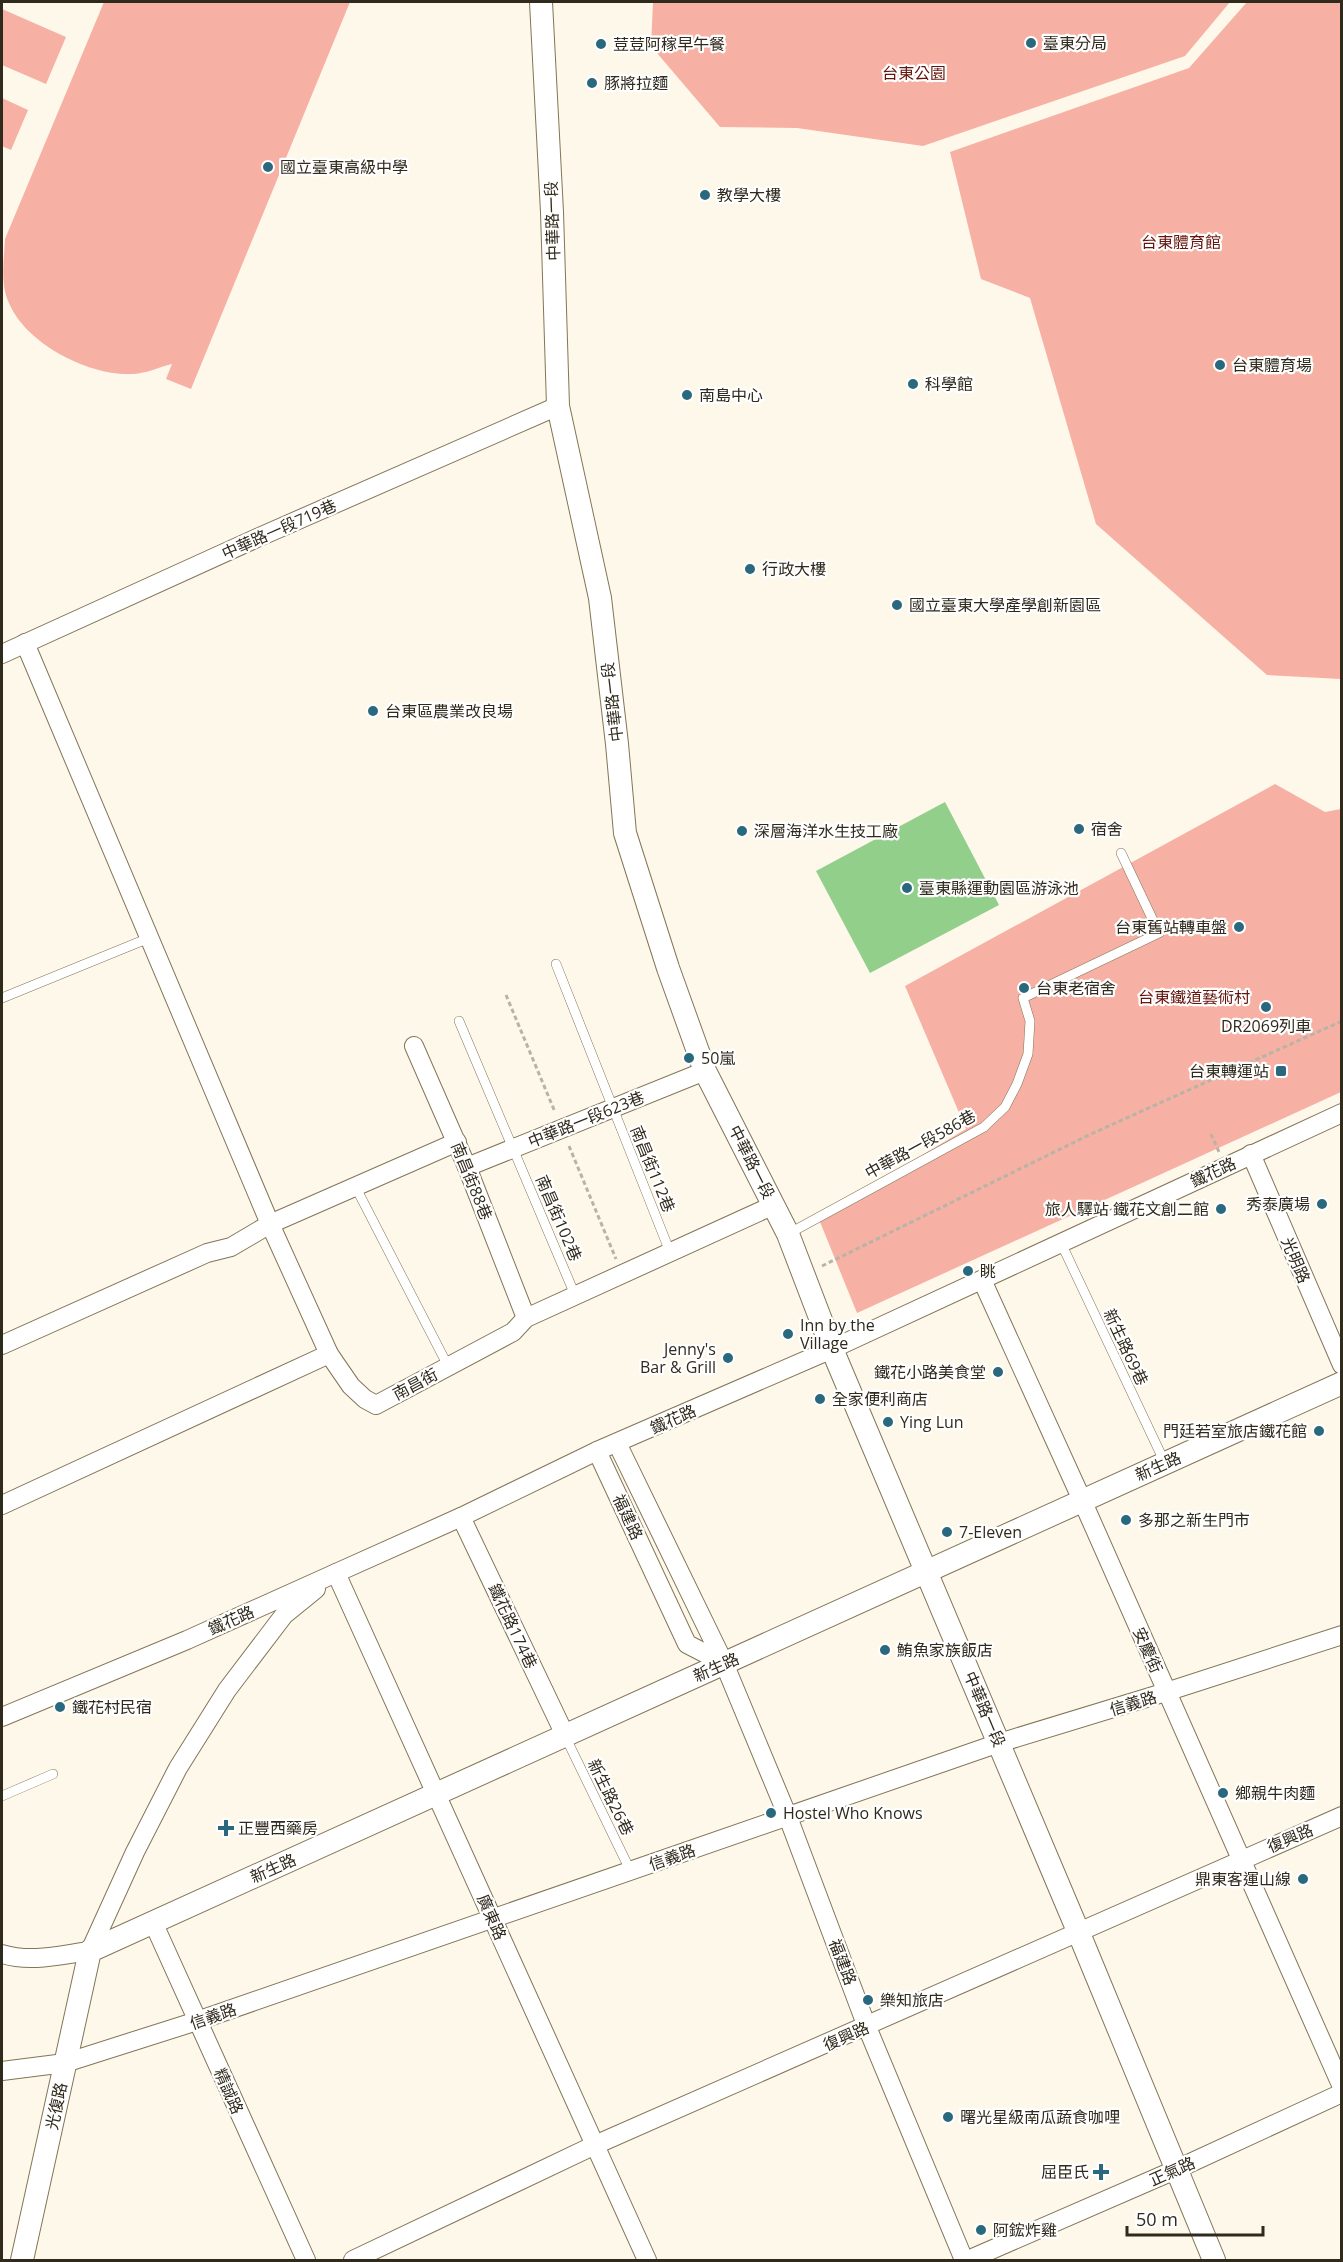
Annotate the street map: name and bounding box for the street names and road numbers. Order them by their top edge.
street label: 中華路一段 [540,181,564,261]
street label: 中華路一段719巷 [218,494,340,564]
street label: 中華路一段 [596,661,628,743]
street label: 中華路一段623巷 [525,1086,647,1152]
street label: 中華路一段586巷 [861,1104,979,1184]
street label: 中華路一段 [724,1121,780,1203]
street label: 南昌街112巷 [626,1122,680,1216]
street label: 南昌街88巷 [446,1139,498,1223]
street label: 鐵花路 [1187,1152,1239,1192]
street label: 南昌街102巷 [531,1172,587,1264]
street label: 光明路 [1276,1234,1316,1286]
street label: 新生路69巷 [1099,1305,1153,1389]
street label: 南昌街 [389,1363,441,1405]
street label: 鐵花路 [647,1399,699,1439]
street label: 新生路 [1132,1446,1184,1486]
street label: 福建路 [608,1491,648,1543]
street label: 鐵花路174巷 [484,1580,542,1672]
street label: 鐵花路 [205,1600,257,1640]
street label: 安慶街 [1128,1624,1168,1676]
street label: 新生路 [690,1647,742,1687]
street label: 中華路一段 [959,1668,1011,1750]
street label: 信義路 [1107,1685,1159,1721]
street label: 新生路26巷 [583,1755,639,1839]
street label: 復興路 [1264,1818,1316,1858]
street label: 信義路 [646,1839,698,1875]
street label: 新生路 [247,1848,299,1888]
street label: 廣東路 [472,1891,512,1943]
street label: 福建路 [824,1936,862,1988]
street label: 信義路 [187,1998,239,2034]
street label: 復興路 [820,2016,872,2056]
street label: 精誠路 [209,2065,249,2117]
street label: 光復路 [40,2080,72,2132]
street label: 正氣路 [1146,2151,1198,2191]

